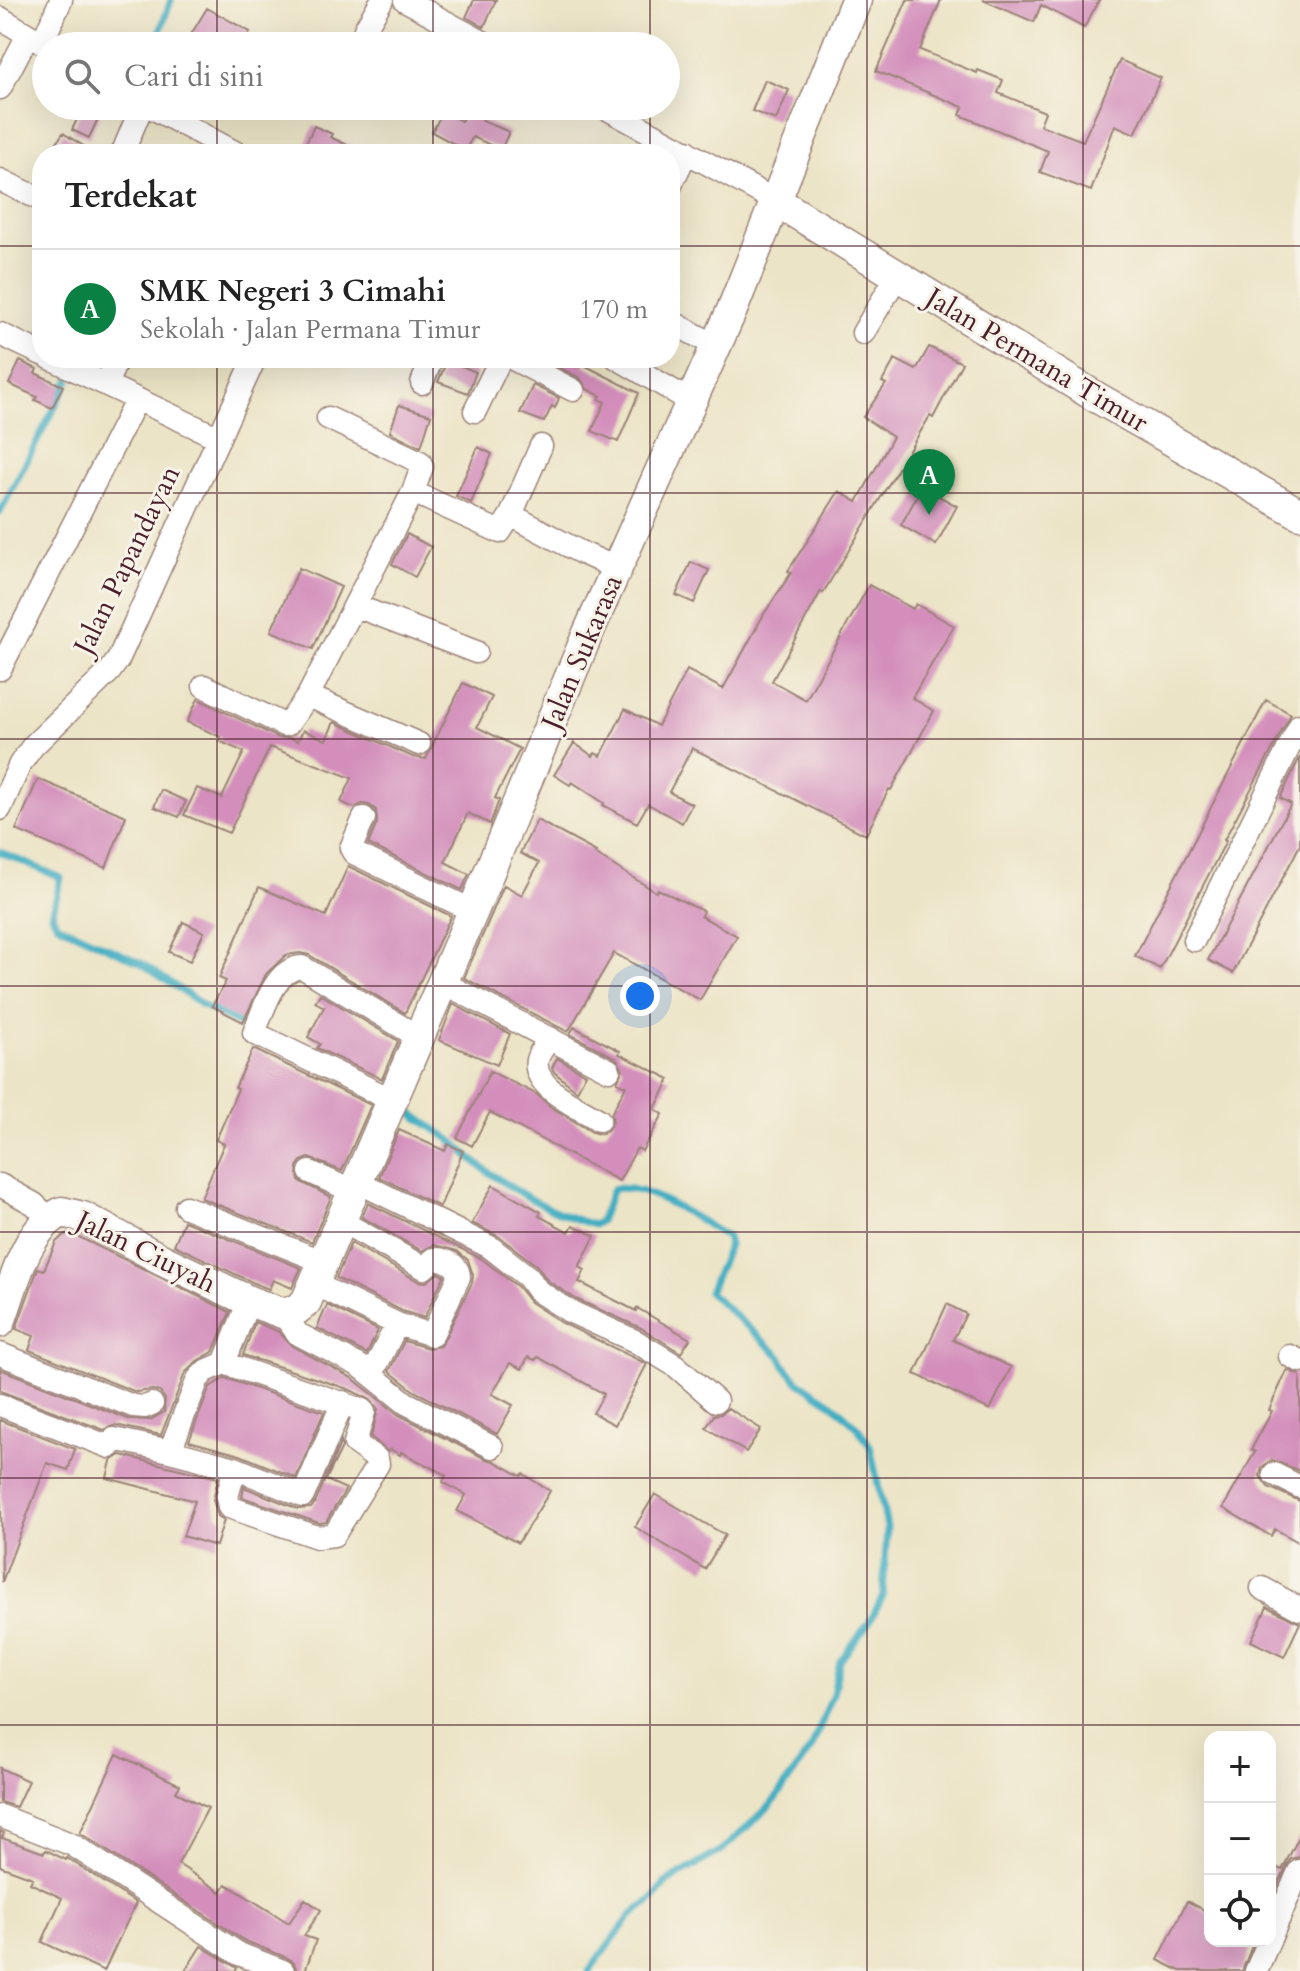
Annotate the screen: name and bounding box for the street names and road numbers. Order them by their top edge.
street label: Jalan Permana Timur [915,277,1156,442]
street label: Jalan Papandayan [63,459,189,664]
street label: Jalan Sukarasa [531,569,632,739]
street label: Jalan Ciuyah [66,1200,222,1302]

